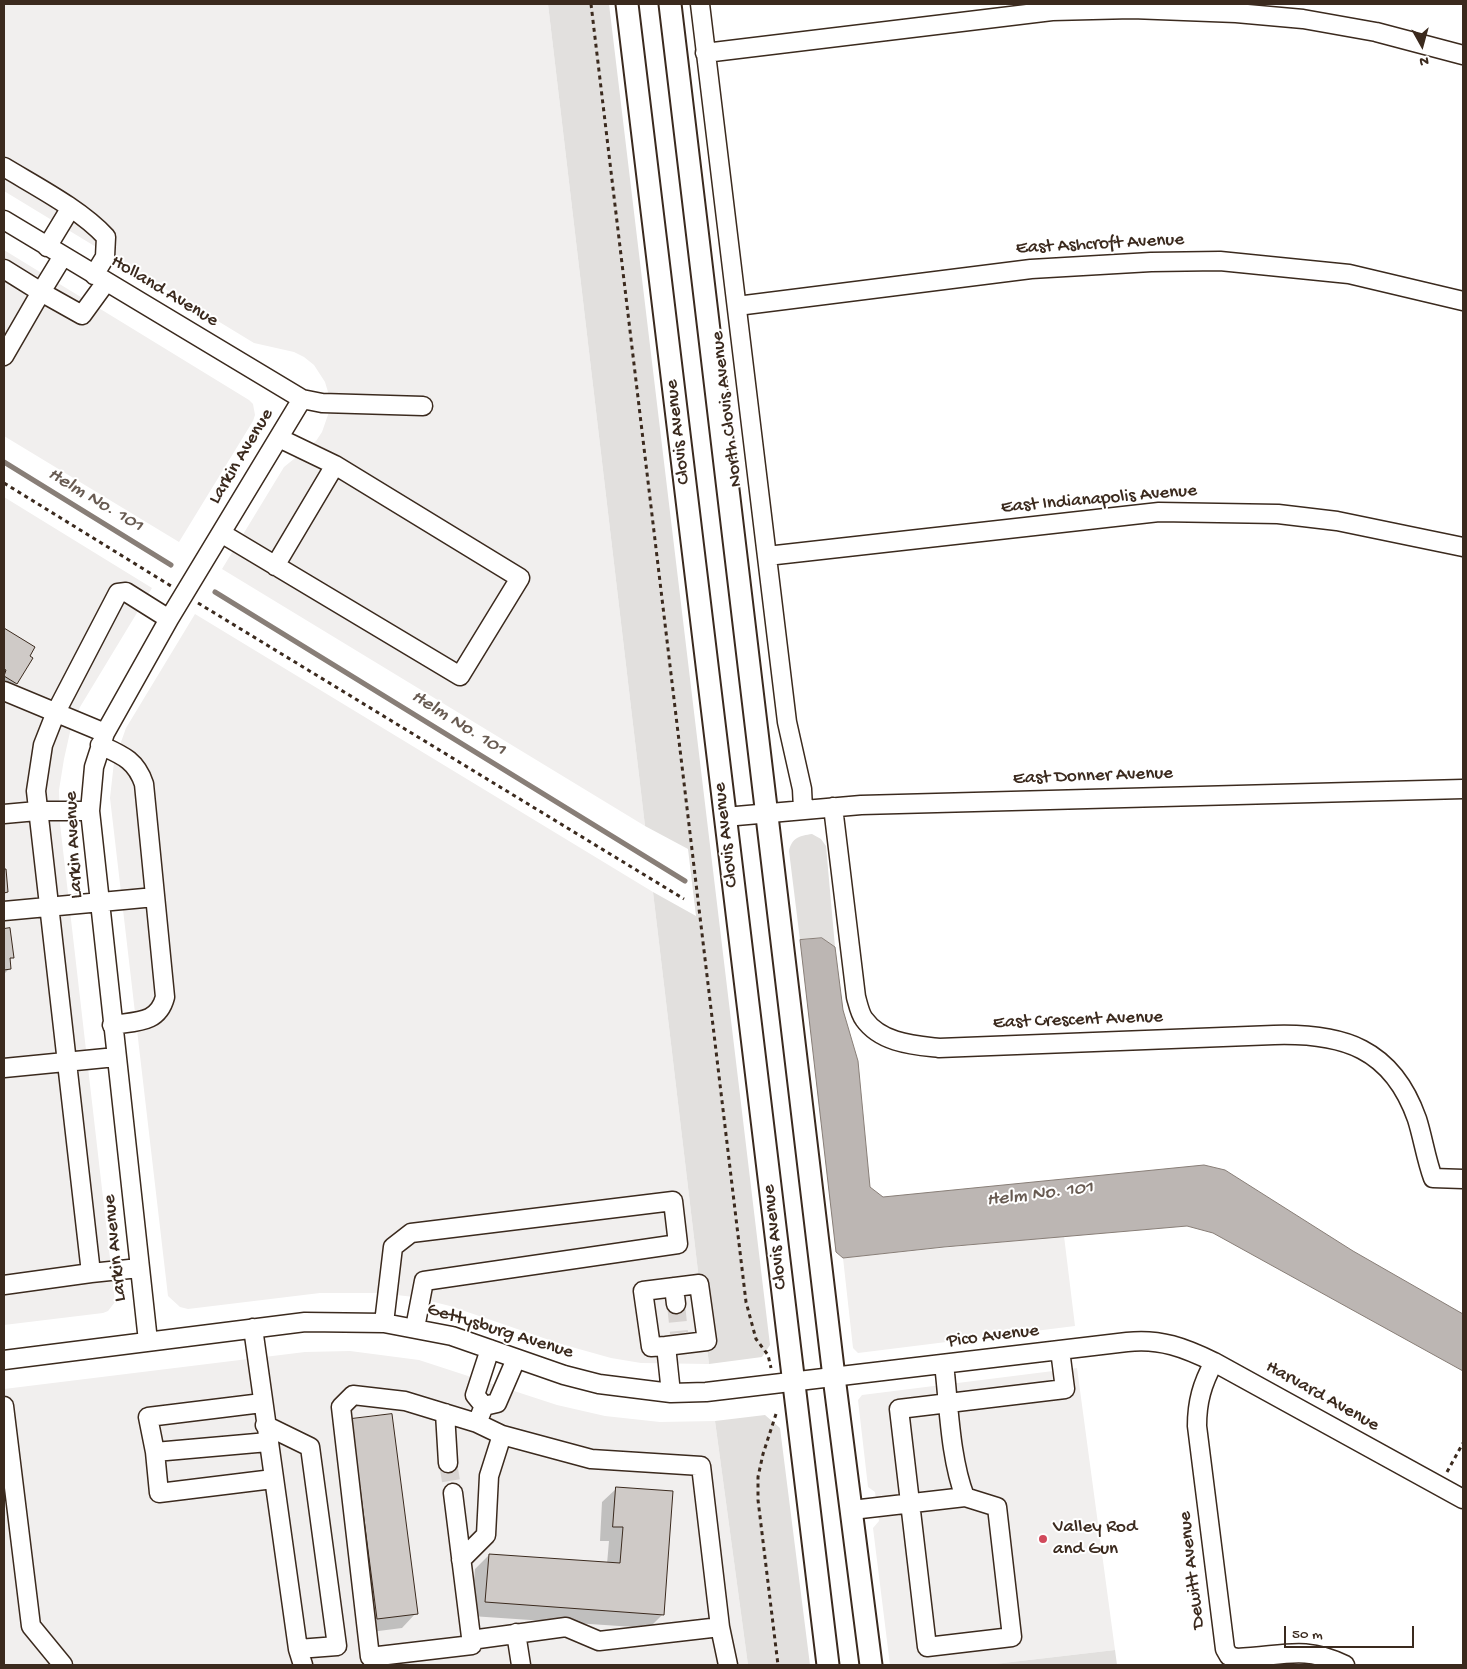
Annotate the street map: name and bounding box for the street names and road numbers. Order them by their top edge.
street label: East Ashcroft Avenue [1015,229,1185,261]
street label: Holland Avenue [106,251,222,333]
street label: North Clovis Avenue [707,330,749,488]
street label: Clovis Avenue [661,378,697,486]
street label: Larkin Avenue [205,405,279,509]
street label: East Indianapolis Avenue [1000,480,1198,520]
street label: East Donner Avenue [1013,763,1173,791]
street label: Clovis Avenue [709,781,745,889]
street label: Larkin Avenue [61,791,89,899]
street label: East Crescent Avenue [993,1007,1163,1035]
street label: Clovis Avenue [758,1183,794,1291]
street label: Larkin Avenue [99,1193,133,1303]
street label: Gettysburg Avenue [424,1299,576,1365]
street label: Pico Avenue [946,1320,1040,1354]
street label: Harvard Avenue [1261,1356,1383,1438]
street label: Dewitt Avenue [1174,1510,1212,1630]

